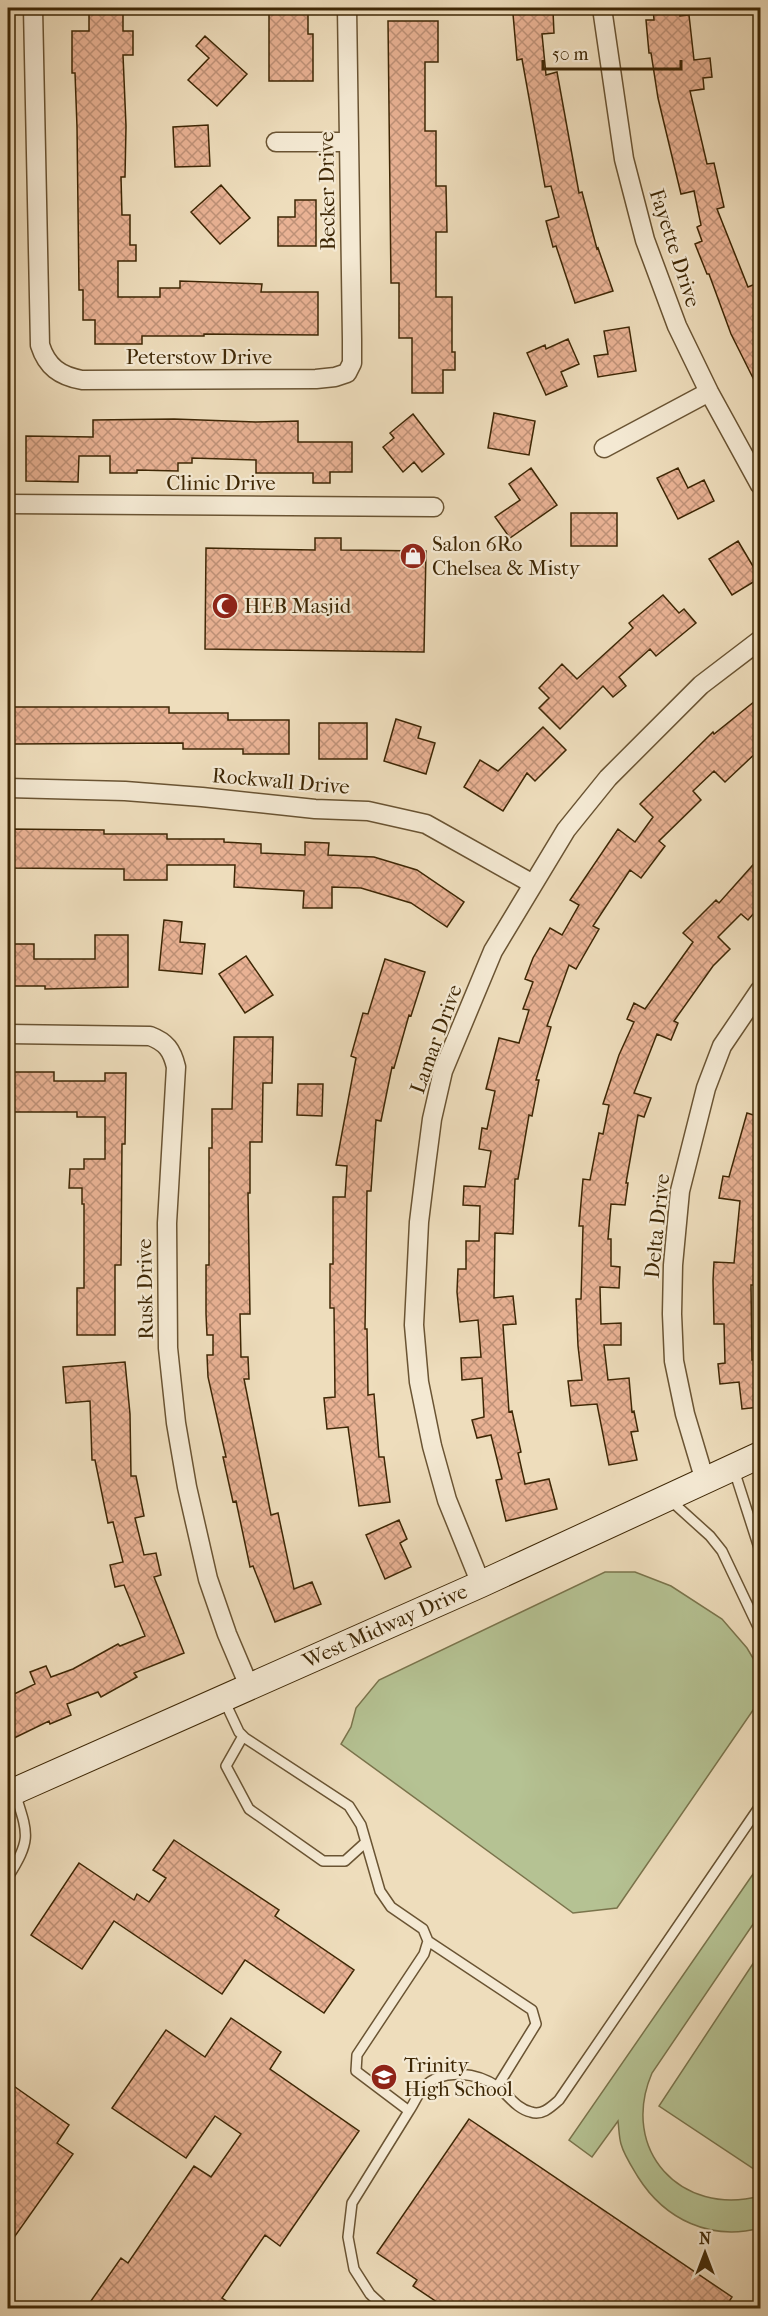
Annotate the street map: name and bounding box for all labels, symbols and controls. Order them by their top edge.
scale bar [543,33,681,71]
text: 50 m [552,44,589,65]
street label: Becker Drive [314,131,340,251]
street label: Fayette Drive [645,186,705,310]
street label: Peterstow Drive [126,345,272,369]
street label: Clinic Drive [166,471,276,495]
place label: Salon 6Ro Chelsea & Misty [432,532,581,580]
shop icon: Salon 6Ro Chelsea & Misty [398,541,428,571]
mosque icon: HEB Masjid [210,591,240,621]
place label: HEB Masjid [244,594,352,618]
street label: Rockwall Drive [211,763,351,799]
street label: Lamar Drive [405,981,467,1097]
street label: Delta Drive [640,1173,674,1279]
street label: Rusk Drive [132,1238,158,1340]
street label: West Midway Drive [298,1579,471,1674]
place label: Trinity High School [404,2053,513,2101]
school or university icon: Trinity High School [369,2062,399,2092]
north arrow [675,2223,735,2283]
text: N [699,2229,712,2248]

